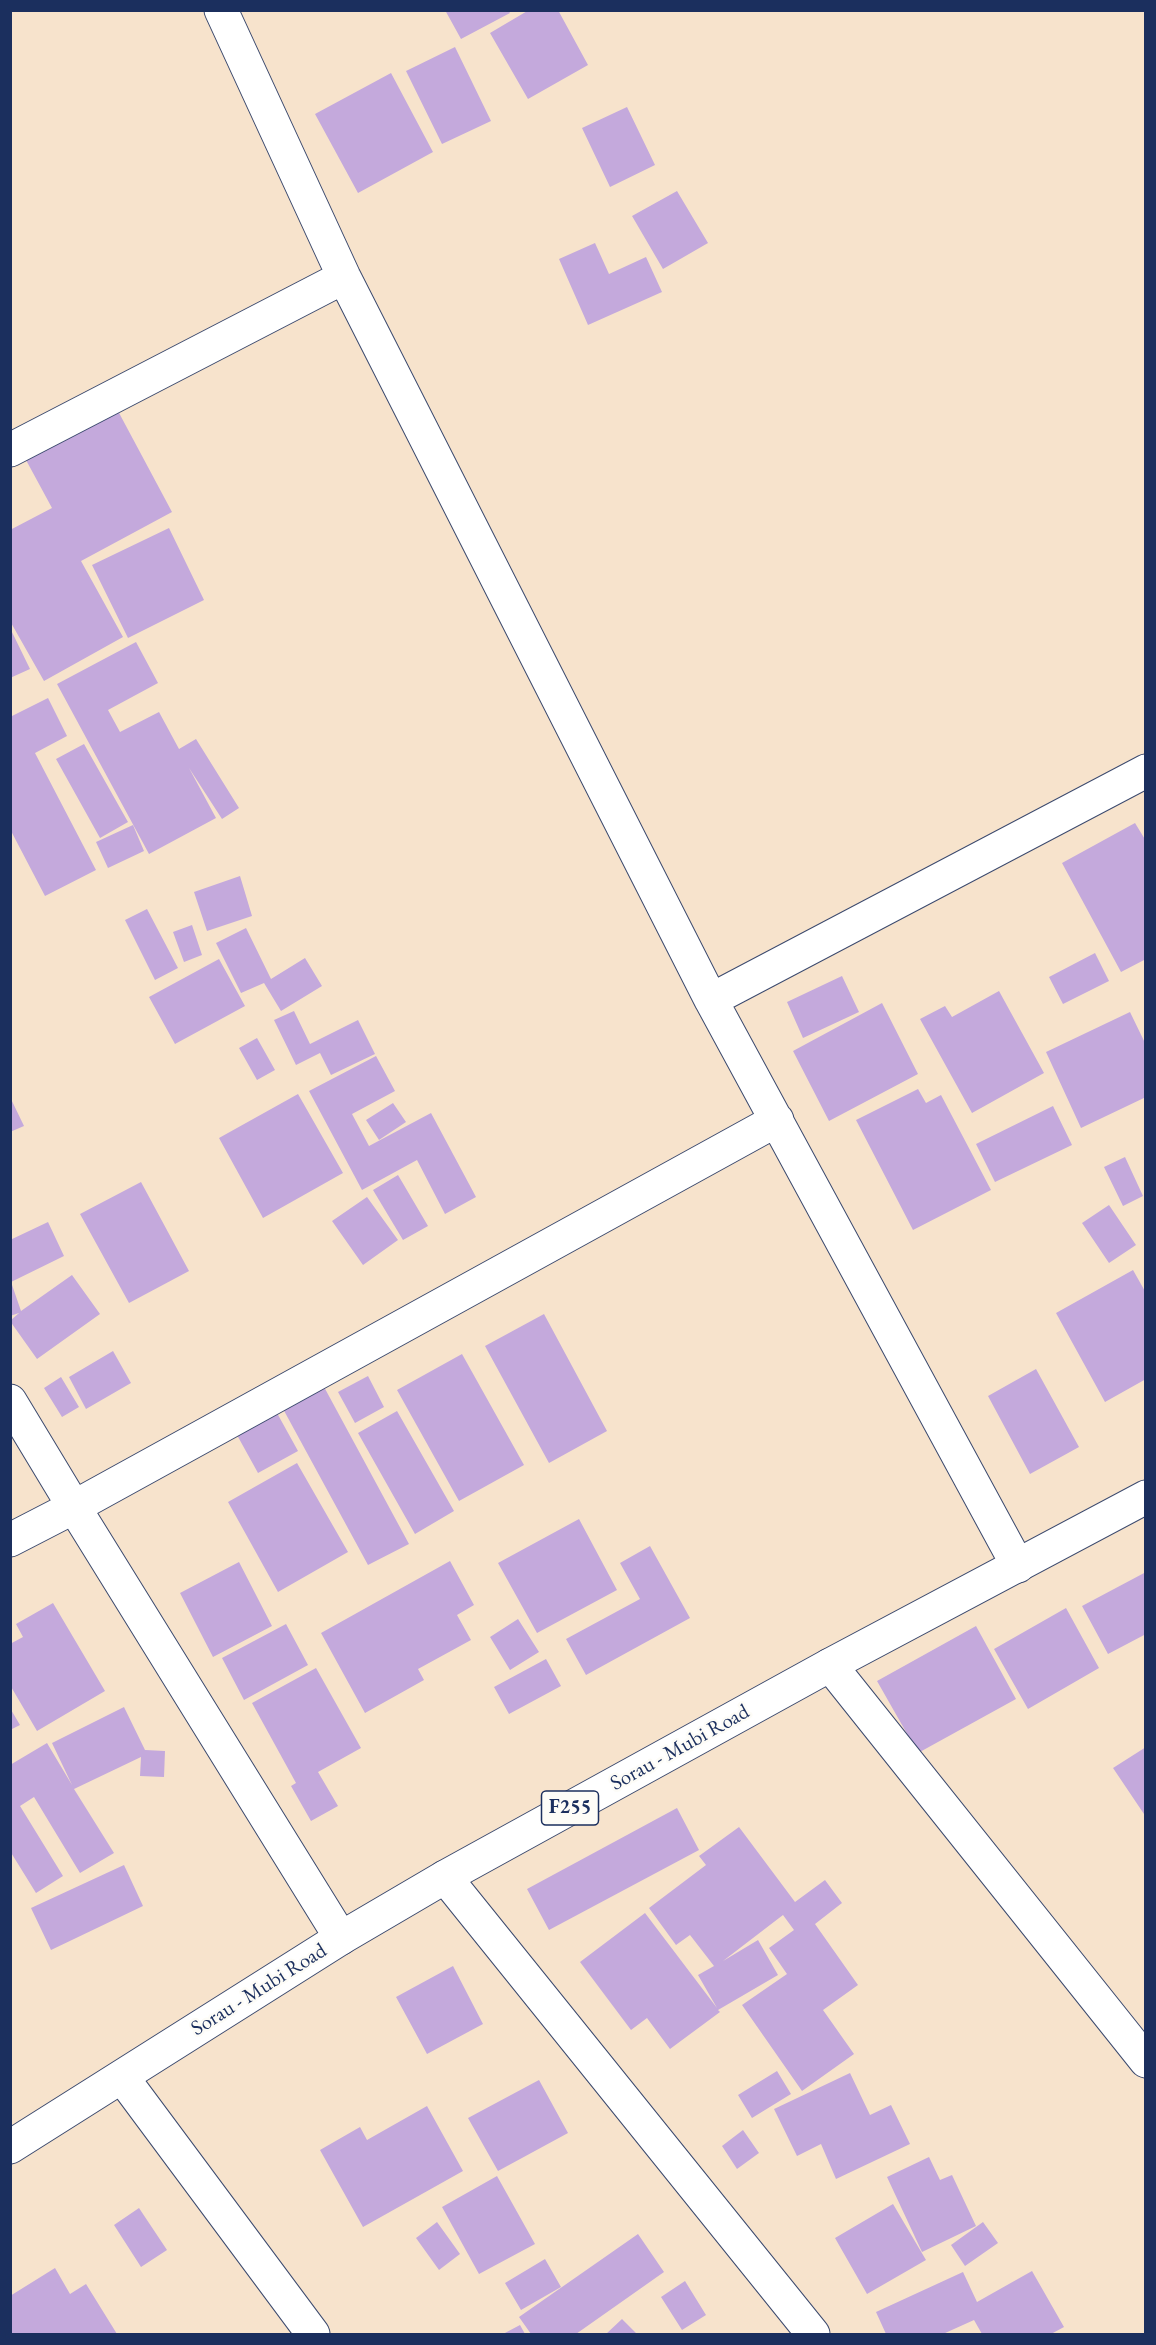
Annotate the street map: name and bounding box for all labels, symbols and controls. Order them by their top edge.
street label: Sorau - Mubi Road [606,1699,754,1797]
road number: F255 [542,1791,598,1825]
street label: Sorau - Mubi Road [187,1938,331,2042]

